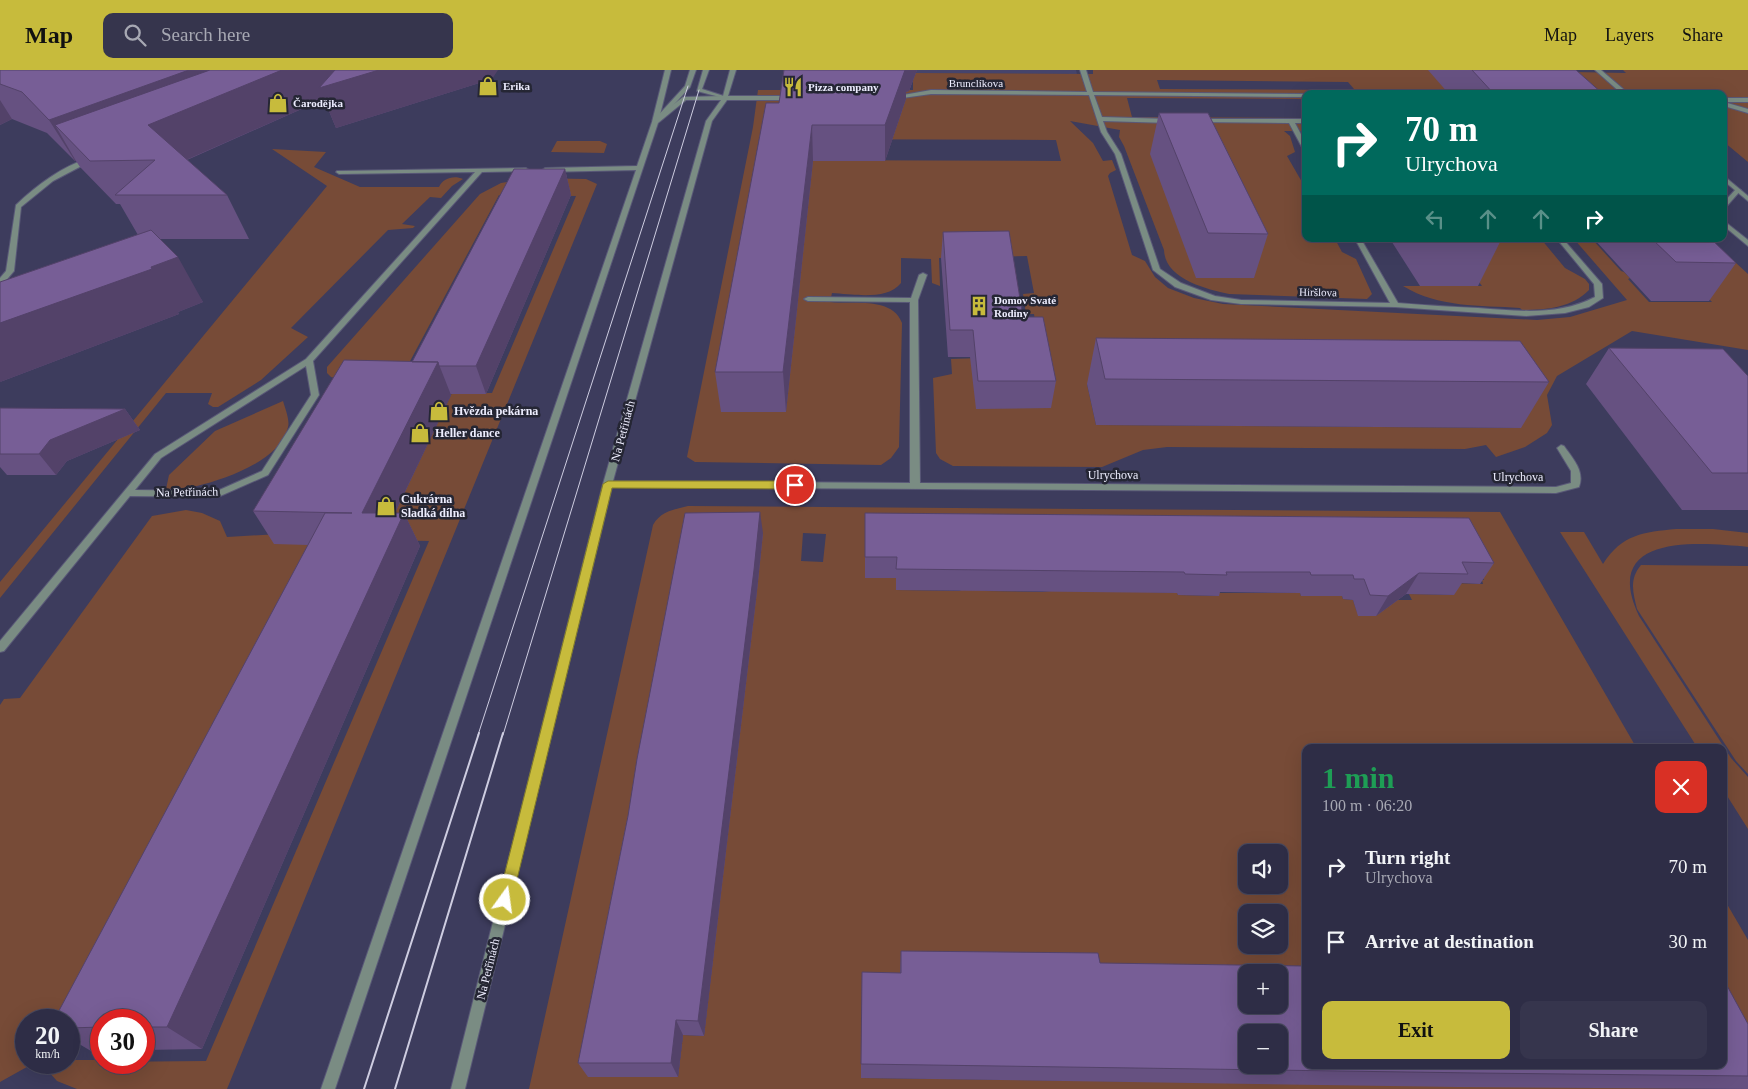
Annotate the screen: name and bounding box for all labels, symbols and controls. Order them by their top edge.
search box [103,13,453,58]
icon: search [121,21,149,49]
text: Map [25,22,73,48]
text: Search here [161,24,250,45]
text: Map [1544,25,1577,45]
text: Layers [1605,25,1654,45]
text: Share [1682,25,1723,45]
shop icon: Erika [477,75,499,97]
restaurant icon: Pizza company [782,76,804,98]
street label: Brunclíkova [949,77,1003,89]
place label: Erika [503,80,530,92]
place label: Pizza company [808,81,879,93]
shop icon: Čarodějka [267,92,289,114]
place label: Čarodějka [293,97,343,109]
icon: right [1322,110,1387,175]
text: 70 m [1405,110,1478,149]
text: Ulrychova [1405,151,1498,176]
icon: left [1421,205,1449,233]
icon: ahead [1474,205,1502,233]
icon: ahead [1527,205,1555,233]
icon: right [1580,205,1608,233]
street label: Hiršlova [1299,286,1337,298]
place label: Domov Svaté Rodiny [994,294,1056,319]
building icon: Domov Svaté Rodiny [968,295,990,317]
street label: Na Petřinách [608,399,638,463]
shop icon: Hvězda pekárna [428,400,450,422]
place label: Hvězda pekárna [454,404,538,418]
shop icon: Heller dance [409,422,431,444]
place label: Heller dance [435,426,500,440]
pin [774,464,816,506]
street label: Ulrychova [1088,468,1139,482]
street label: Ulrychova [1493,470,1544,484]
icon: arrive [781,471,809,499]
street label: Na Petřinách [156,484,218,500]
place label: Cukrárna Sladká dílna [401,492,465,520]
shop icon: Cukrárna Sladká dílna [375,495,397,517]
text: 1 min [1322,761,1395,794]
button: close [1655,761,1707,813]
text: 100 m · 06:20 [1322,797,1412,814]
map controls [1238,844,1288,1074]
button: sound [1238,844,1288,894]
text: Turn right [1365,847,1450,868]
icon: right [1322,853,1350,881]
text: 70 m [1668,856,1707,877]
text: Ulrychova [1365,869,1433,886]
position arrow [478,873,530,925]
button: layers [1238,904,1288,954]
icon: arrive [1322,928,1350,956]
text: Arrive at destination [1365,931,1534,952]
text: 30 m [1668,931,1707,952]
street label: Na Petřinách [474,937,502,1001]
button: + [1238,964,1288,1014]
button: Exit [1322,1001,1510,1059]
button: Share [1520,1001,1707,1059]
speed limit sign: 30 [90,1009,155,1074]
text: 20 [35,1022,60,1049]
button: − [1238,1024,1288,1074]
text: km/h [35,1047,60,1061]

